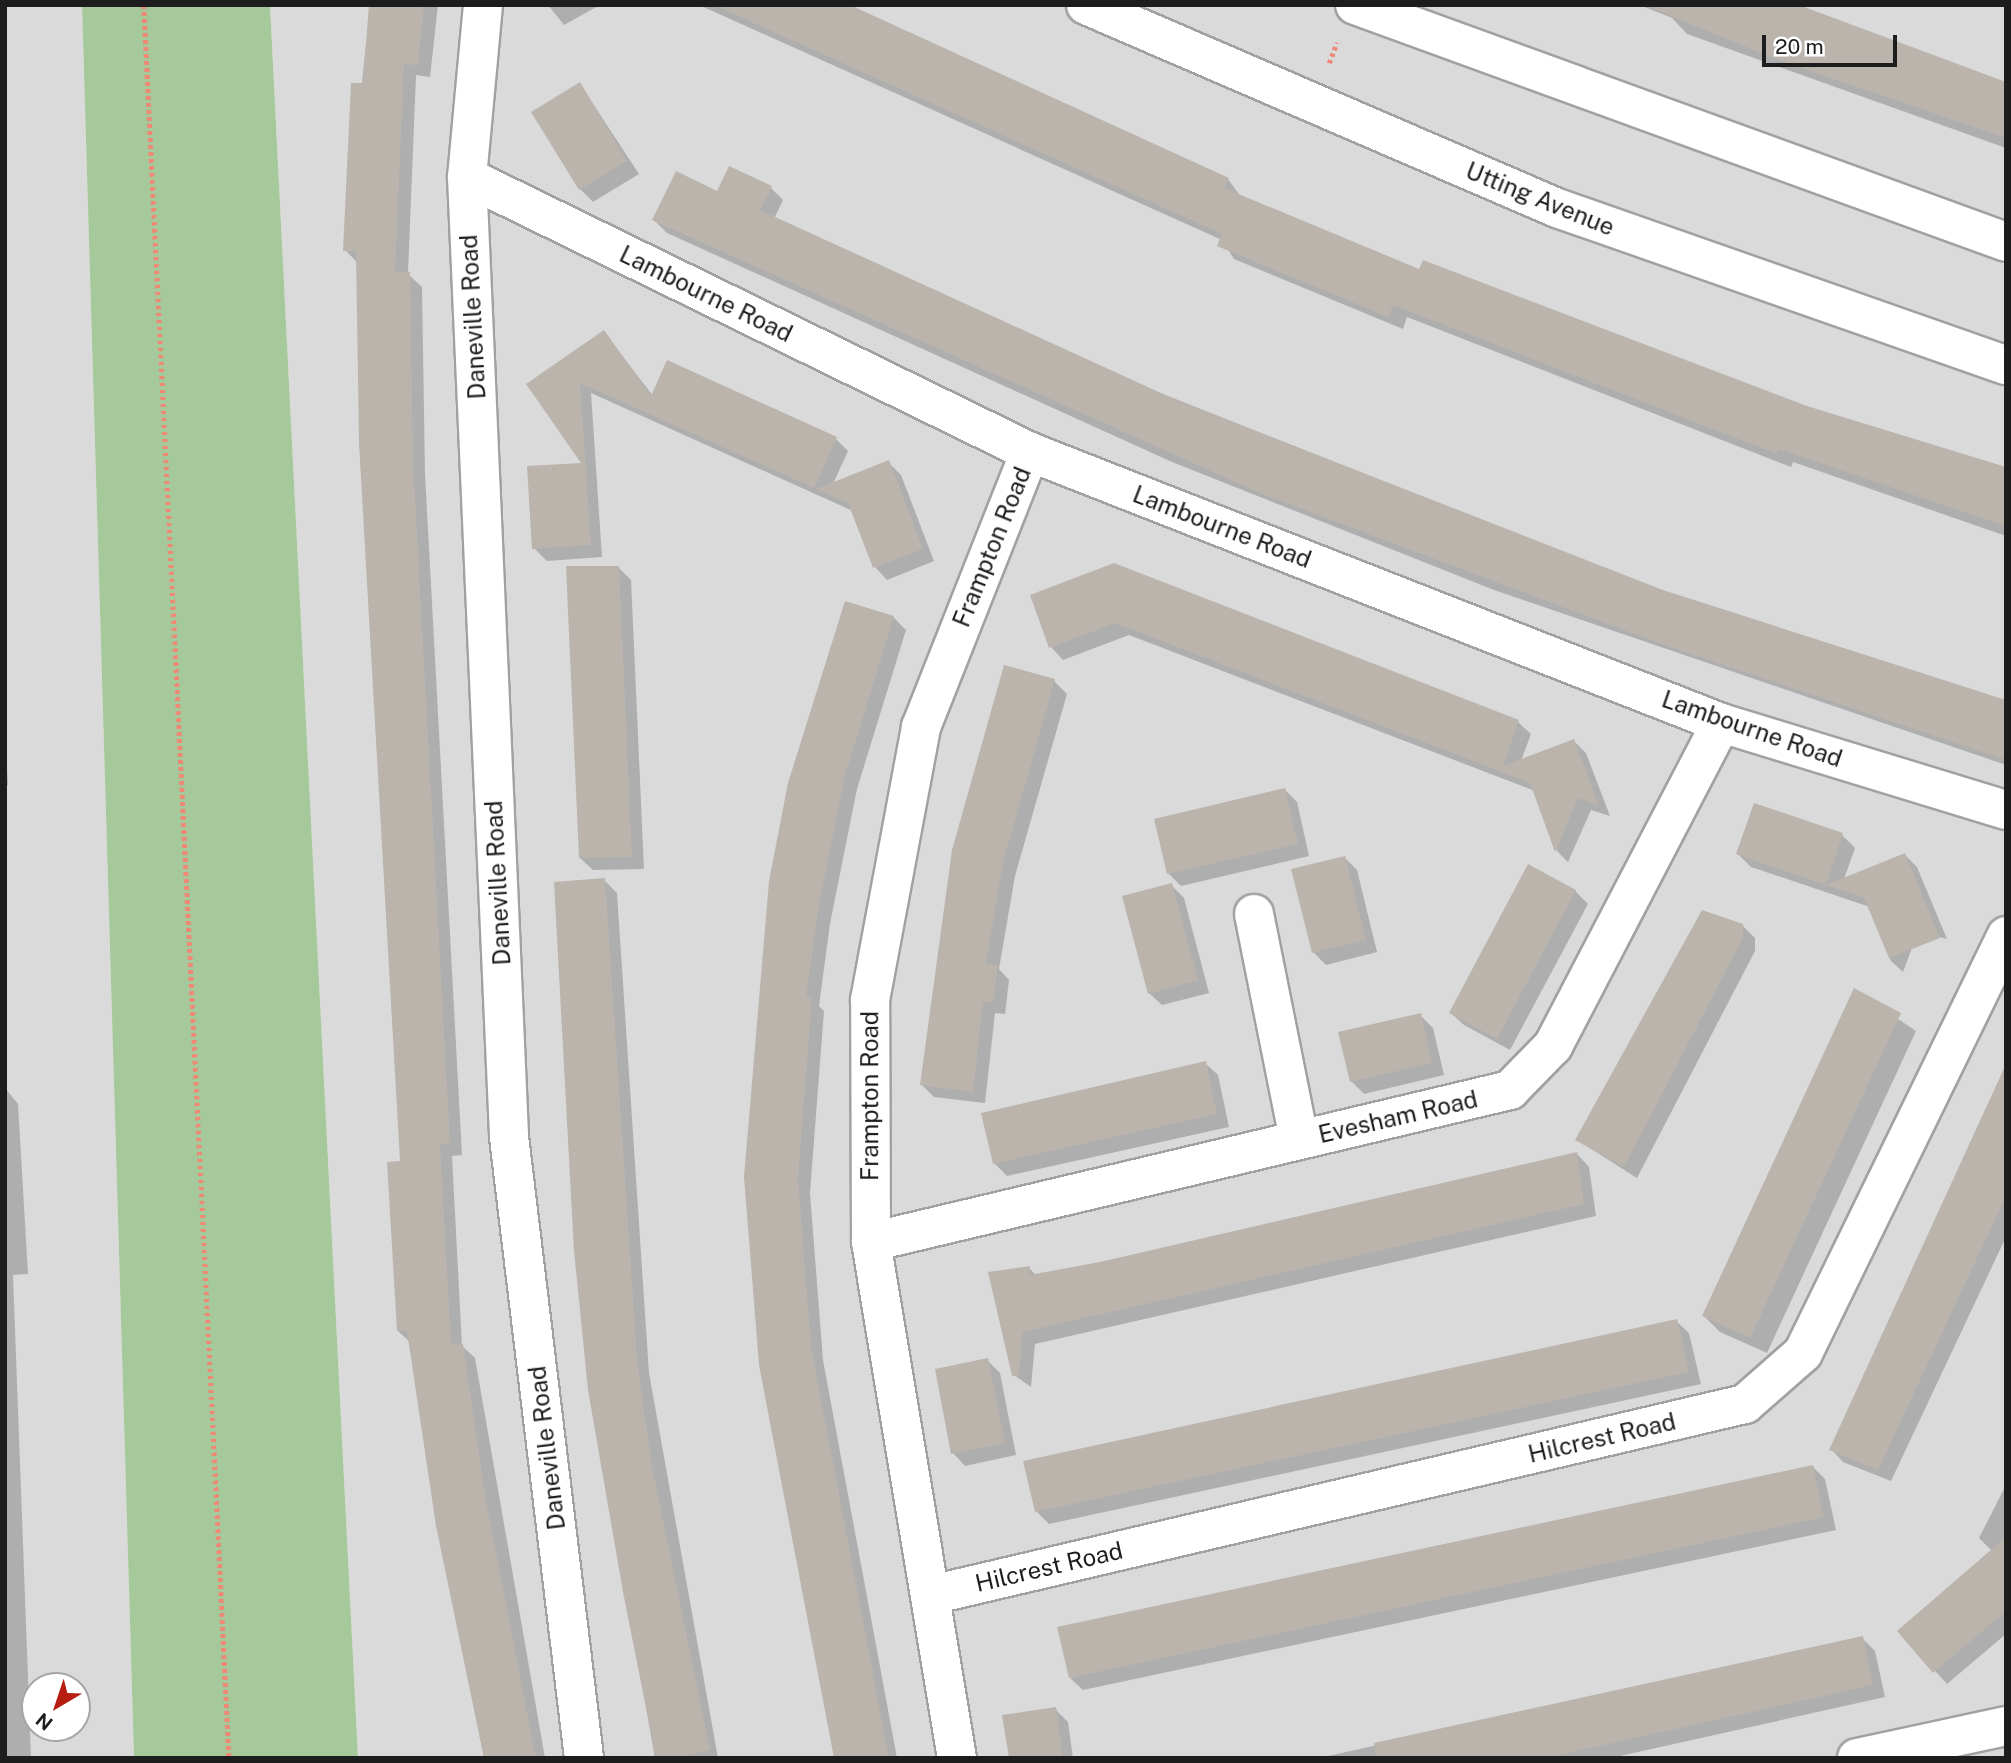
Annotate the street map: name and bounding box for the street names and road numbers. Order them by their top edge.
street label: Utting Avenue [1461,156,1619,242]
street label: Daneville Road [454,234,492,400]
street label: Lambourne Road [615,240,797,348]
street label: Frampton Road [947,463,1037,631]
street label: Lambourne Road [1129,480,1315,574]
street label: Lambourne Road [1658,685,1846,773]
street label: Daneville Road [479,800,517,966]
street label: Frampton Road [856,1011,884,1181]
street label: Evesham Road [1316,1085,1480,1149]
street label: Daneville Road [523,1364,571,1532]
street label: Hilcrest Road [1525,1407,1679,1469]
street label: Hilcrest Road [972,1536,1126,1598]

